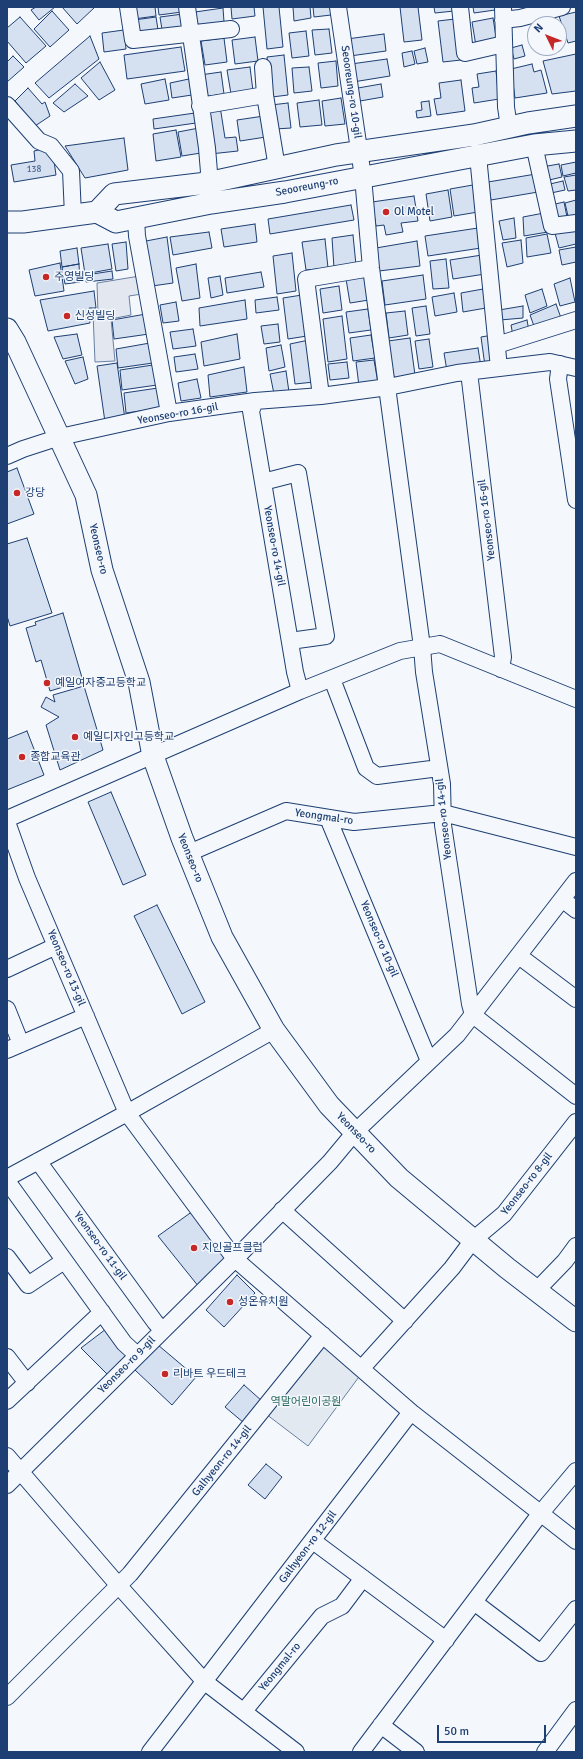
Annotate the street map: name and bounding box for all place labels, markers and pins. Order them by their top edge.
place label: Ol Motel [394,205,434,219]
marker: Ol Motel [381,207,391,217]
place label: 주영빌딩 [54,270,94,284]
marker: 주영빌딩 [41,272,51,282]
place label: 신성빌딩 [75,309,115,323]
marker: 신성빌딩 [62,311,72,321]
place label: 강당 [25,486,45,500]
marker: 강당 [12,488,22,498]
place label: 예일여자중고등학교 [55,676,146,690]
marker: 예일여자중고등학교 [42,678,52,688]
place label: 예일디자인고등학교 [83,730,174,744]
marker: 예일디자인고등학교 [70,732,80,742]
place label: 종합교육관 [30,750,81,764]
marker: 종합교육관 [17,752,27,762]
place label: 지인골프클럽 [202,1241,263,1255]
marker: 지인골프클럽 [189,1243,199,1253]
place label: 성온유치원 [238,1295,289,1309]
marker: 성온유치원 [225,1297,235,1307]
place label: 리바트 우드테크 [173,1367,246,1381]
marker: 리바트 우드테크 [160,1369,170,1379]

